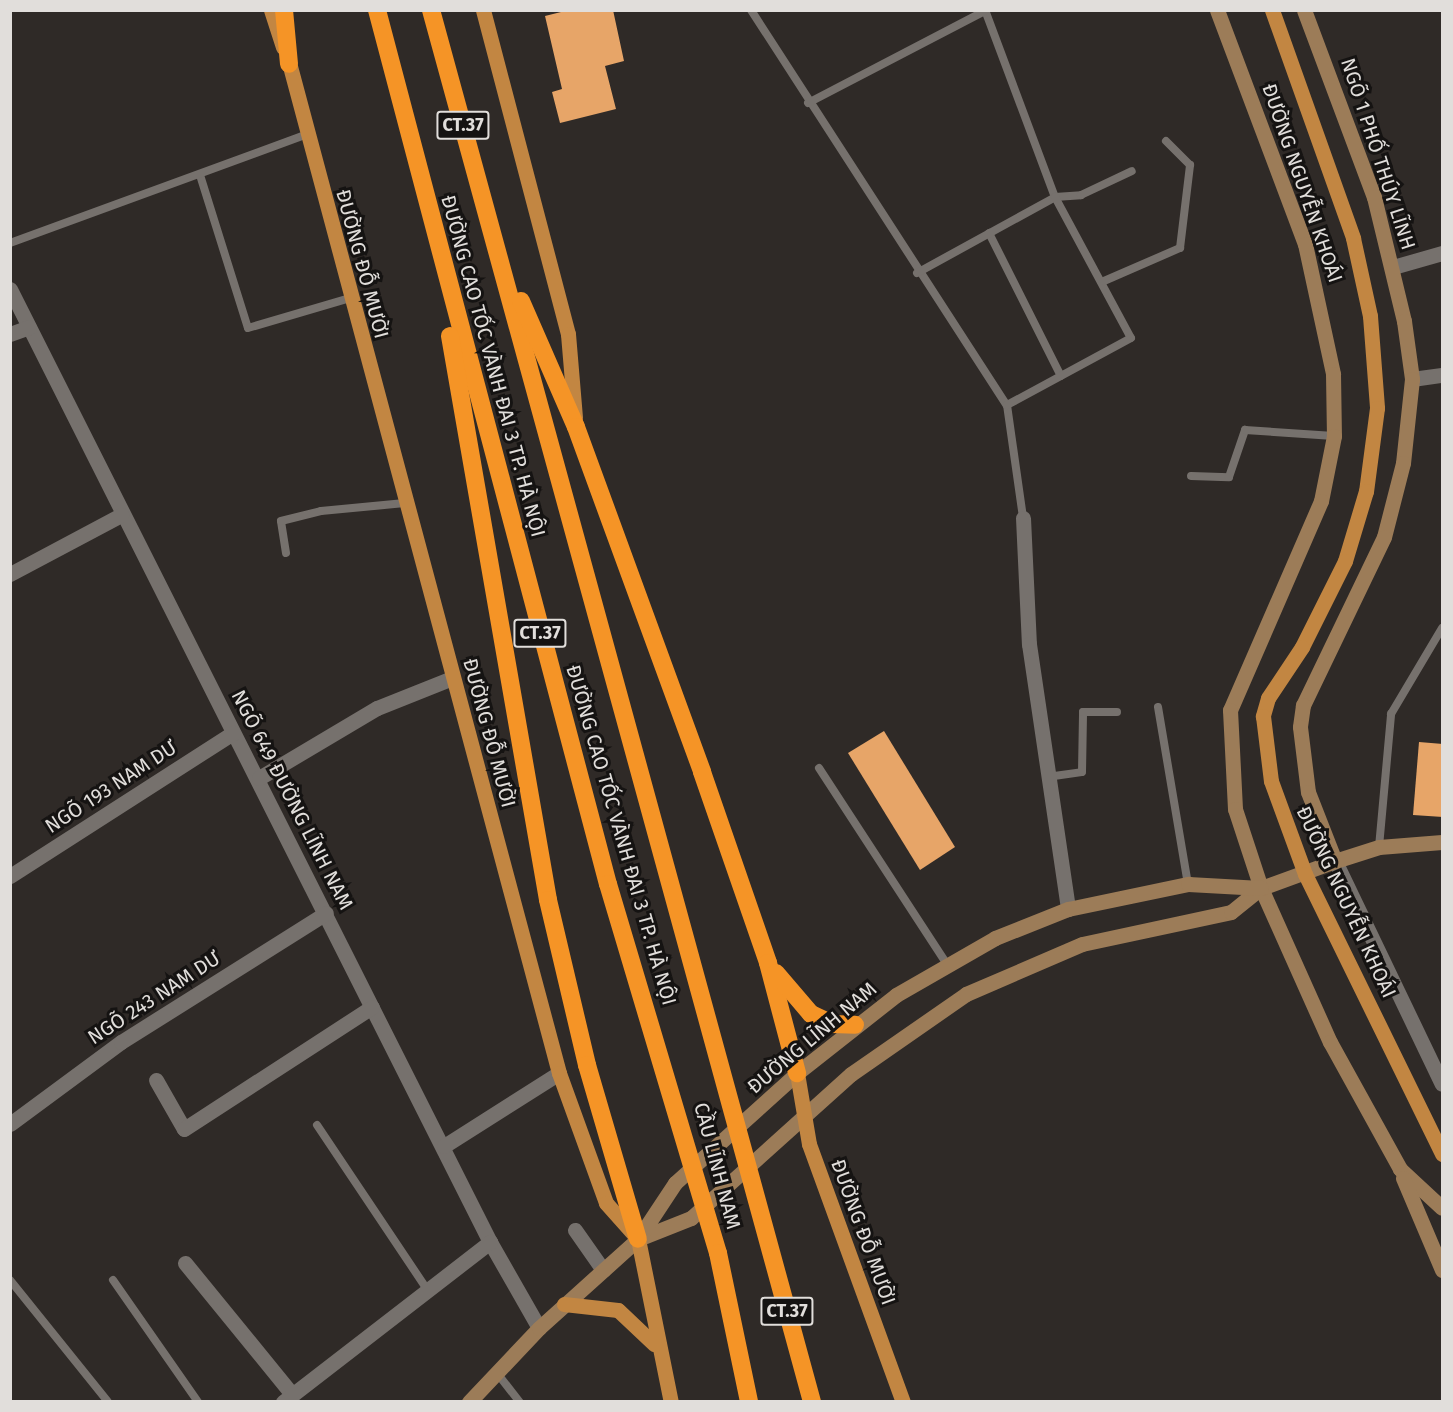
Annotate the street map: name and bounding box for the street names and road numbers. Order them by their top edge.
street label: NGÕ 1 PHỐ THÚY LĨNH [1336,55,1420,253]
street label: ĐƯỜNG NGUYỄN KHOÁI [1257,80,1347,286]
road number: CT.37 [436,110,490,140]
street label: ĐƯỜNG ĐỖ MƯỜI [331,187,393,341]
street label: ĐƯỜNG CAO TỐC VÀNH ĐAI 3 TP. HÀ NỘI [436,192,550,540]
road number: CT.37 [513,618,567,648]
street label: ĐƯỜNG ĐỖ MƯỜI [458,656,520,810]
street label: ĐƯỜNG CAO TỐC VÀNH ĐAI 3 TP. HÀ NỘI [561,662,681,1008]
street label: NGÕ 649 ĐƯỜNG LĨNH NAM [226,686,358,914]
street label: NGÕ 193 NAM DƯ [41,736,181,838]
street label: ĐƯỜNG NGUYỄN KHOÁI [1291,802,1401,1002]
street label: NGÕ 243 NAM DƯ [83,946,225,1050]
street label: ĐƯỜNG LĨNH NAM [743,977,881,1099]
street label: CẦU LĨNH NAM [689,1100,745,1232]
street label: ĐƯỜNG ĐỖ MƯỜI [826,1156,900,1308]
road number: CT.37 [760,1296,814,1326]

